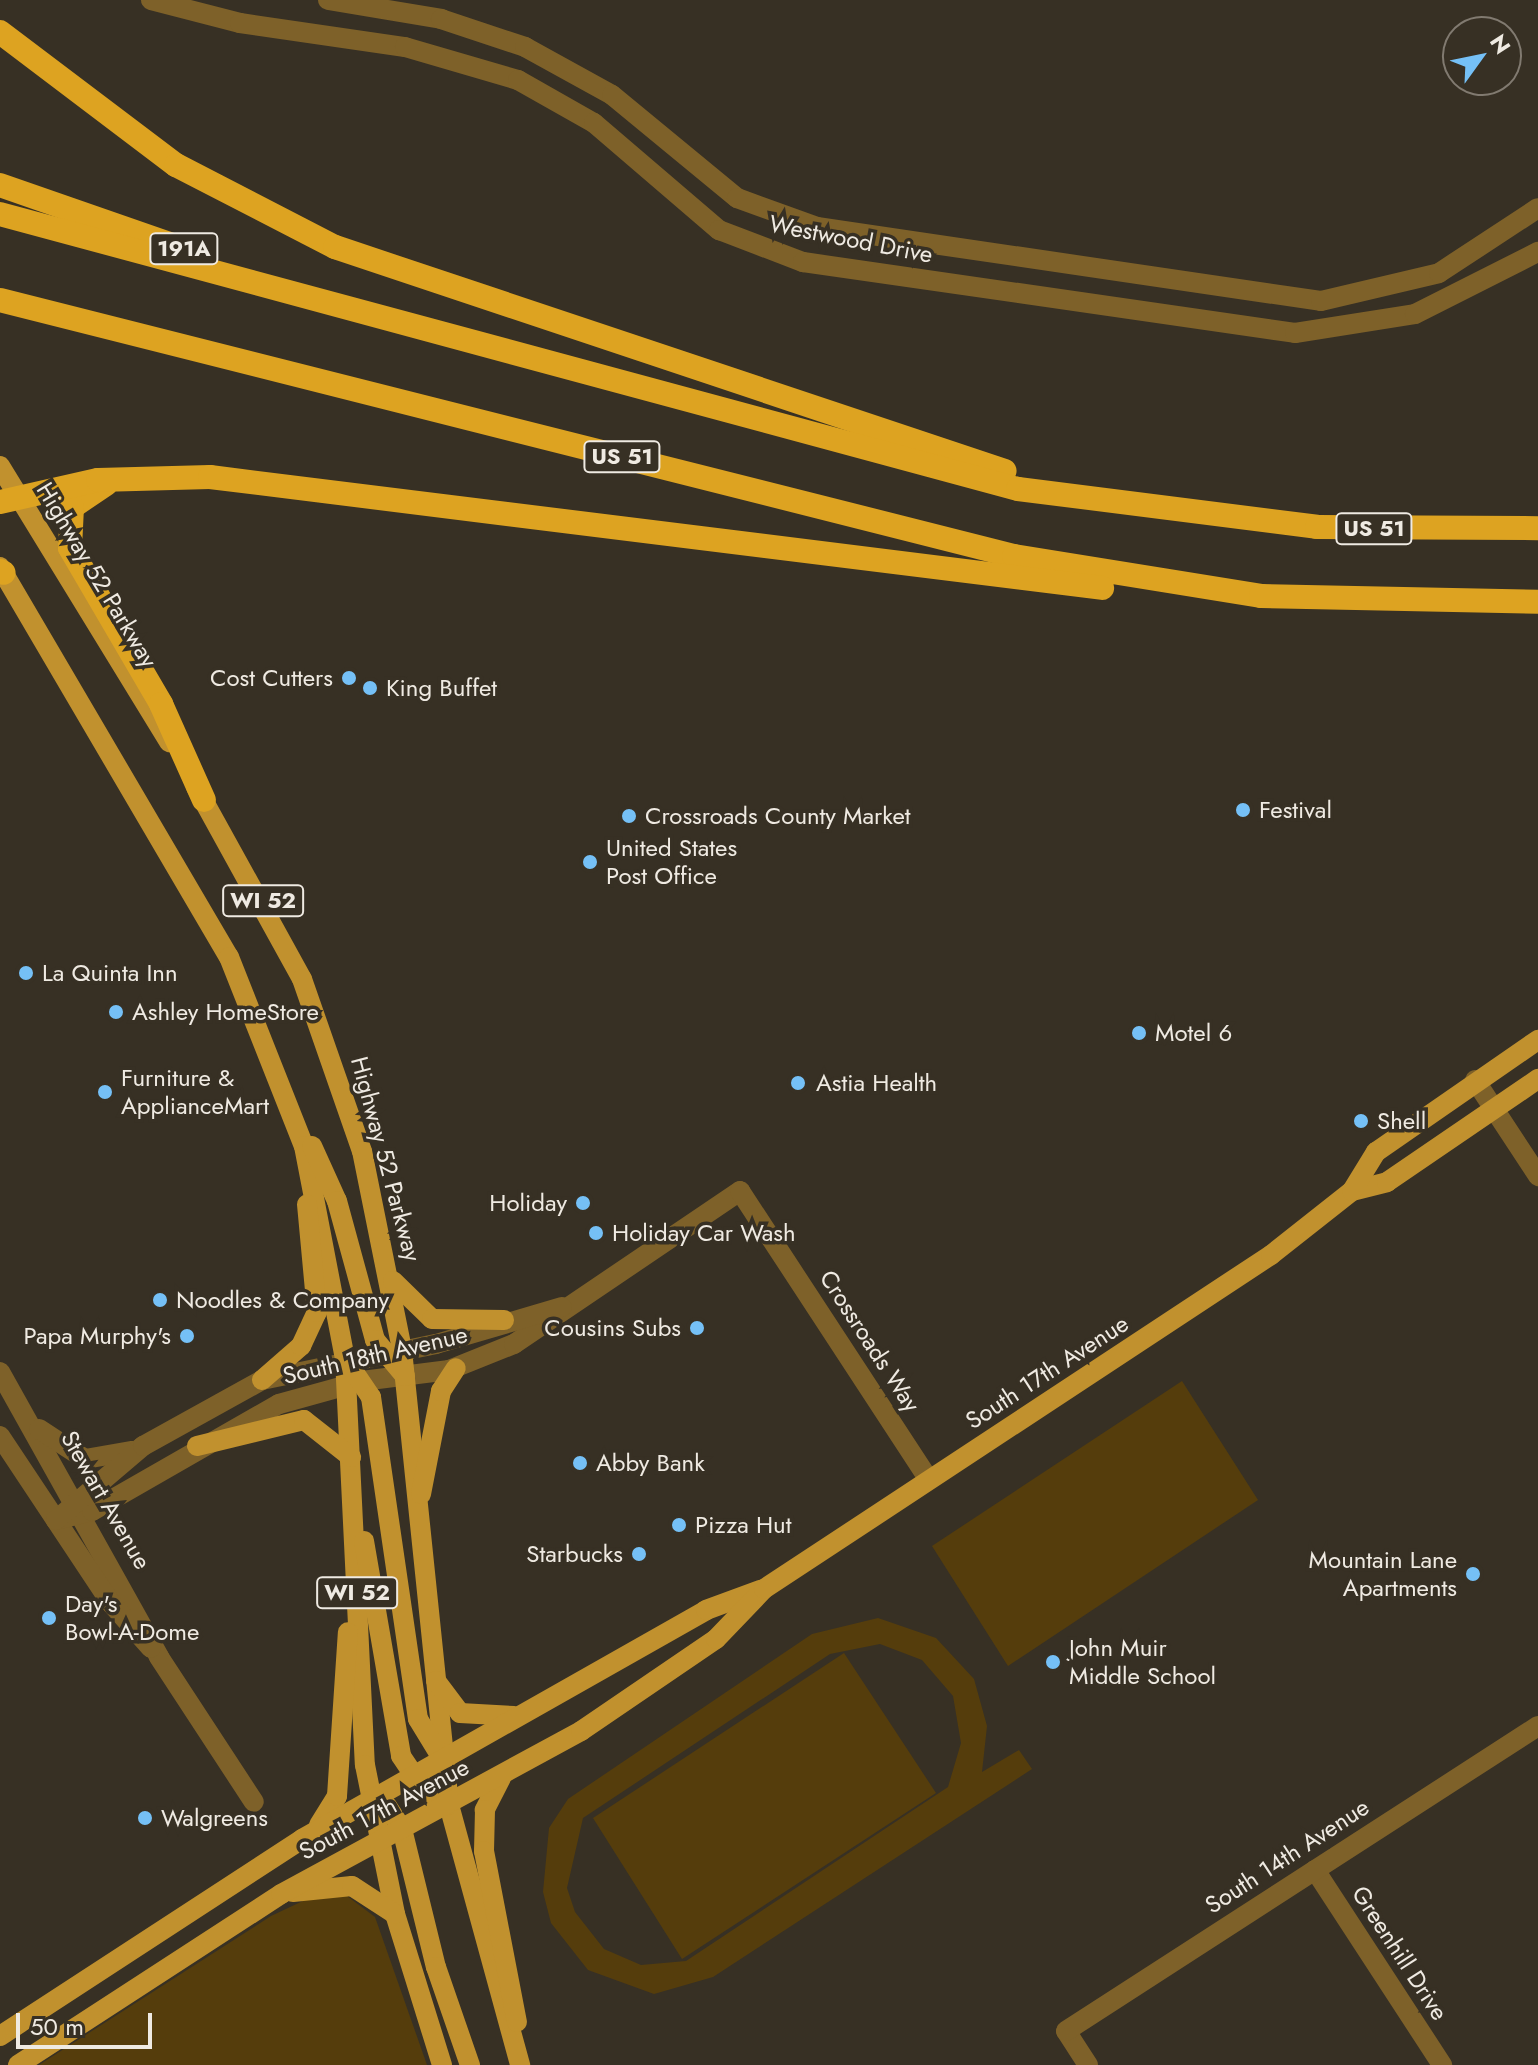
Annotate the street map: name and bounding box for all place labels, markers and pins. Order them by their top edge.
place label: Cost Cutters [210,664,333,692]
marker: Cost Cutters [340,669,358,687]
place label: King Buffet [386,674,497,702]
marker: King Buffet [361,679,379,697]
place label: Festival [1259,796,1332,824]
marker: Festival [1234,801,1252,819]
place label: Crossroads County Market [645,802,911,830]
marker: Crossroads County Market [620,807,638,825]
place label: United States Post Office [606,834,737,890]
marker: United States Post Office [581,853,599,871]
place label: La Quinta Inn [42,959,178,987]
marker: La Quinta Inn [17,964,35,982]
place label: Ashley HomeStore [132,998,319,1026]
marker: Ashley HomeStore [107,1003,125,1021]
place label: Motel 6 [1155,1019,1232,1047]
marker: Motel 6 [1130,1024,1148,1042]
place label: Furniture & ApplianceMart [121,1064,269,1120]
place label: Astia Health [816,1069,937,1097]
marker: Astia Health [787,1072,809,1094]
marker: Furniture & ApplianceMart [96,1083,114,1101]
place label: Shell [1377,1107,1426,1135]
marker: Shell [1352,1112,1370,1130]
place label: Holiday [489,1189,567,1217]
marker: Holiday [574,1194,592,1212]
place label: Holiday Car Wash [612,1219,795,1247]
marker: Holiday Car Wash [587,1224,605,1242]
place label: Noodles & Company [176,1286,389,1314]
marker: Noodles & Company [151,1291,169,1309]
place label: Cousins Subs [544,1314,681,1342]
marker: Cousins Subs [688,1319,706,1337]
place label: Papa Murphy's [23,1322,171,1350]
marker: Papa Murphy's [178,1327,196,1345]
place label: Abby Bank [596,1449,705,1477]
marker: Abby Bank [571,1454,589,1472]
place label: Pizza Hut [695,1511,791,1539]
marker: Pizza Hut [670,1516,688,1534]
place label: Starbucks [526,1540,623,1568]
marker: Starbucks [630,1545,648,1563]
place label: Mountain Lane Apartments [1309,1546,1457,1602]
marker: Mountain Lane Apartments [1464,1565,1482,1583]
place label: Day's Bowl-A-Dome [65,1590,199,1646]
marker: Day's Bowl-A-Dome [40,1609,58,1627]
place label: John Muir Middle School [1069,1634,1216,1690]
marker: John Muir Middle School [1044,1653,1062,1671]
place label: Walgreens [161,1804,268,1832]
marker: Walgreens [136,1809,154,1827]

